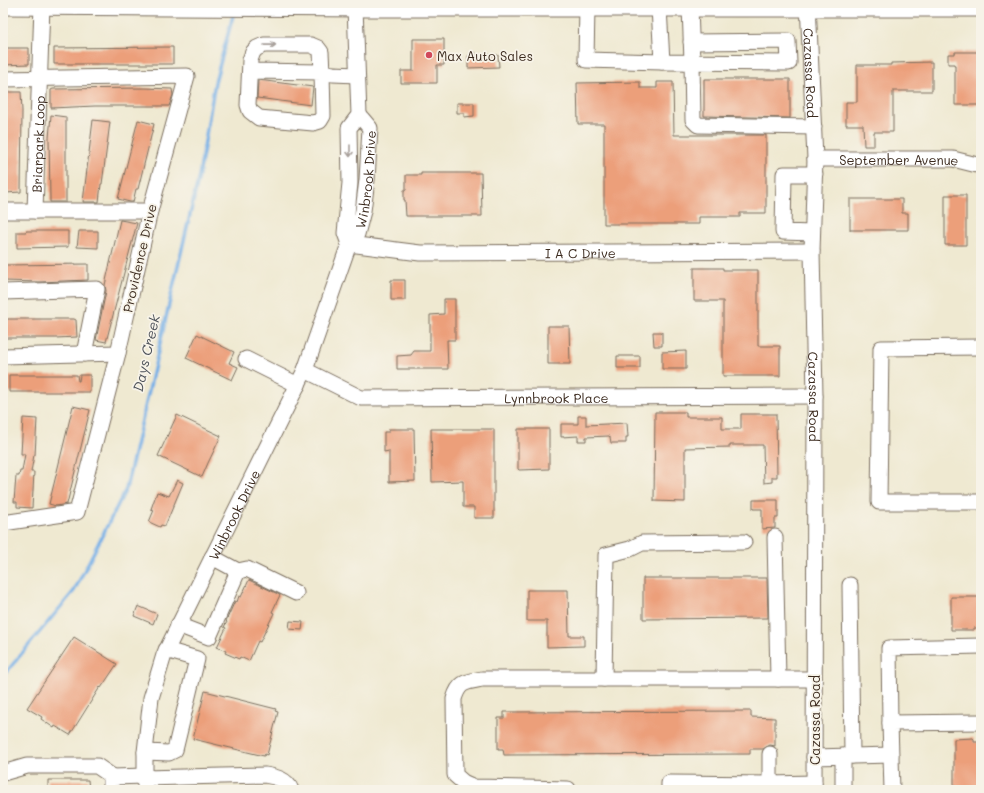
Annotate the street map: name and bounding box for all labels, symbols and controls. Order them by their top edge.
street label: Cazassa Road [801,28,822,118]
one-way arrow [263,41,276,49]
place label: Max Auto Sales [437,47,533,64]
marker: Max Auto Sales [424,50,434,60]
street label: Briarpark Loop [27,95,47,193]
street label: Winbrook Drive [350,130,378,230]
one-way arrow [346,144,354,157]
street label: September Avenue [839,150,961,169]
street label: Providence Drive [118,202,160,314]
street label: I A C Drive [545,244,616,261]
water label: Days Creek [128,312,164,393]
street label: Cazassa Road [806,352,824,442]
street label: Lynnbrook Place [504,388,609,406]
street label: Winbrook Drive [204,467,263,562]
street label: Cazassa Road [806,675,823,765]

